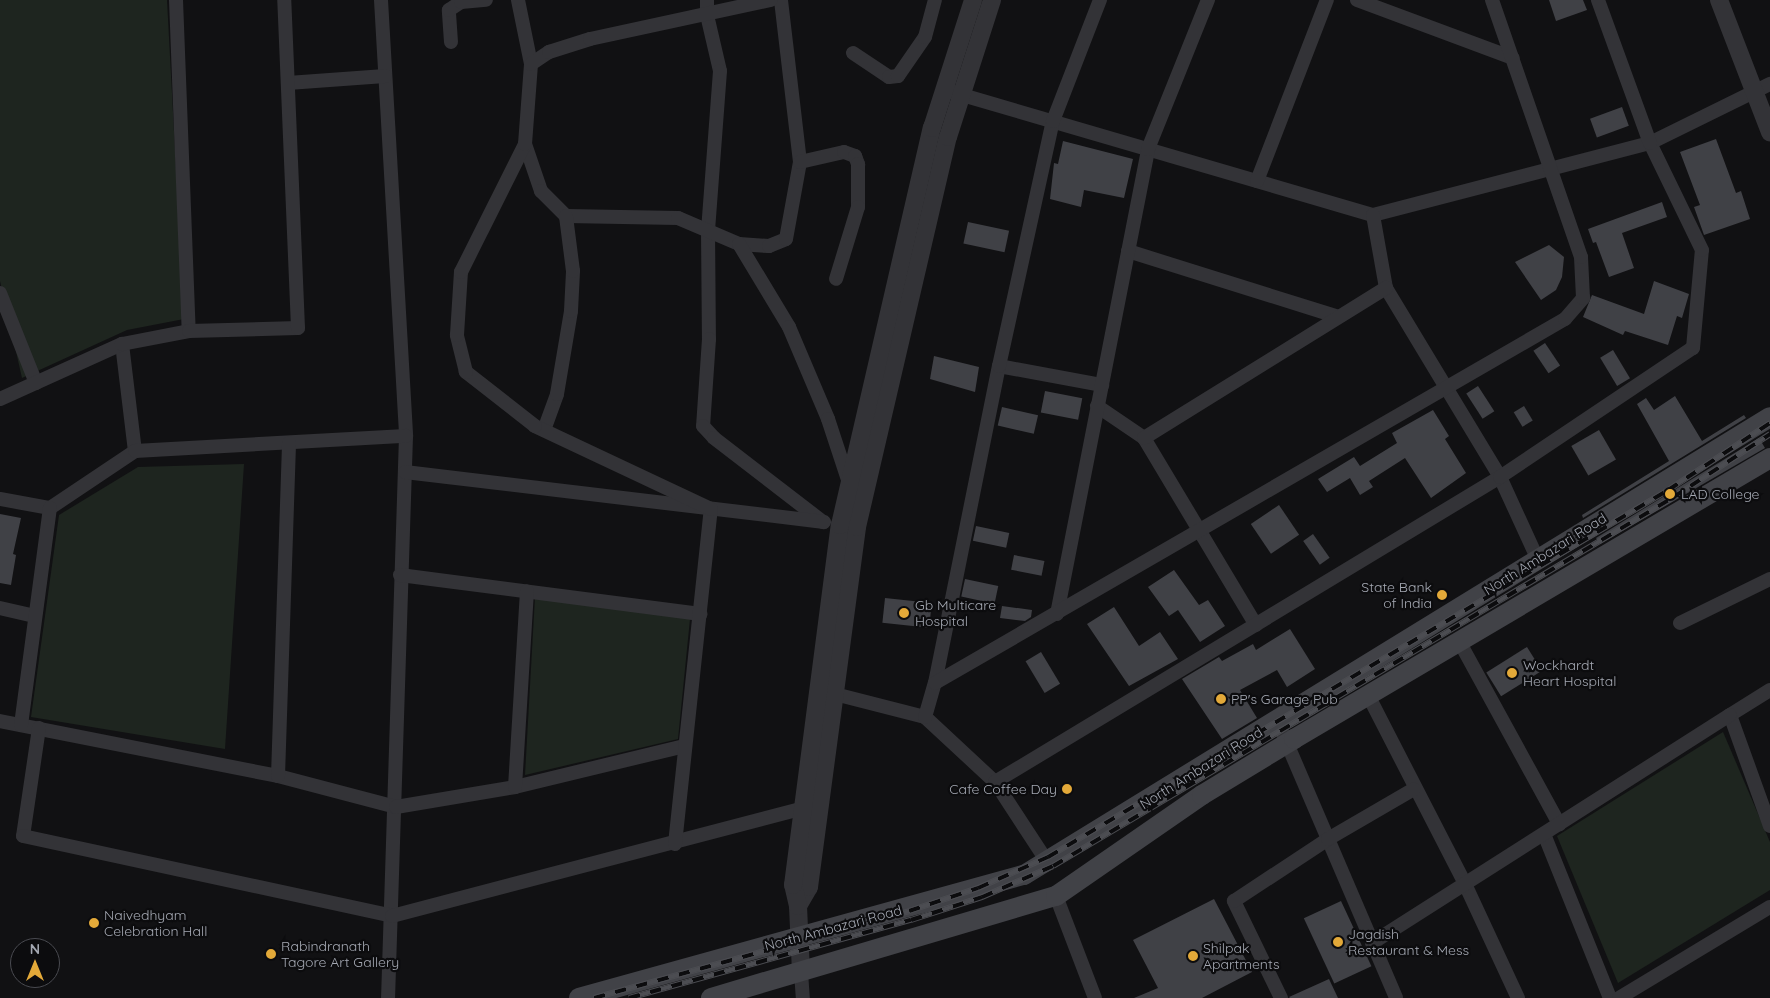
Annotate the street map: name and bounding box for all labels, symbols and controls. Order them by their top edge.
place label: LAD College [1681,486,1759,502]
marker: LAD College [1663,487,1677,501]
street label: North Ambazari Road [1481,509,1609,599]
place label: State Bank of India [1361,579,1432,612]
marker: State Bank of India [1436,589,1448,601]
place label: Gb Multicare Hospital [915,597,996,630]
marker: Gb Multicare Hospital [897,606,911,620]
place label: Wockhardt Heart Hospital [1523,657,1617,690]
marker: Wockhardt Heart Hospital [1505,666,1519,680]
place label: PP's Garage Pub [1231,691,1338,707]
marker: PP's Garage Pub [1215,693,1227,705]
street label: North Ambazari Road [1137,723,1265,813]
place label: Cafe Coffee Day [949,781,1057,797]
marker: Cafe Coffee Day [1061,783,1073,795]
street label: North Ambazari Road [762,902,904,954]
place label: Naivedhyam Celebration Hall [104,907,207,940]
marker: Naivedhyam Celebration Hall [88,917,100,929]
place label: Jagdish Restaurant & Mess [1348,926,1469,959]
marker: Jagdish Restaurant & Mess [1332,936,1344,948]
north arrow [10,938,60,988]
place label: Rabindranath Tagore Art Gallery [281,938,399,970]
text: N [30,940,40,958]
place label: Shilpak Apartments [1203,940,1280,972]
marker: Rabindranath Tagore Art Gallery [265,948,277,960]
marker: Shilpak Apartments [1187,950,1199,962]

